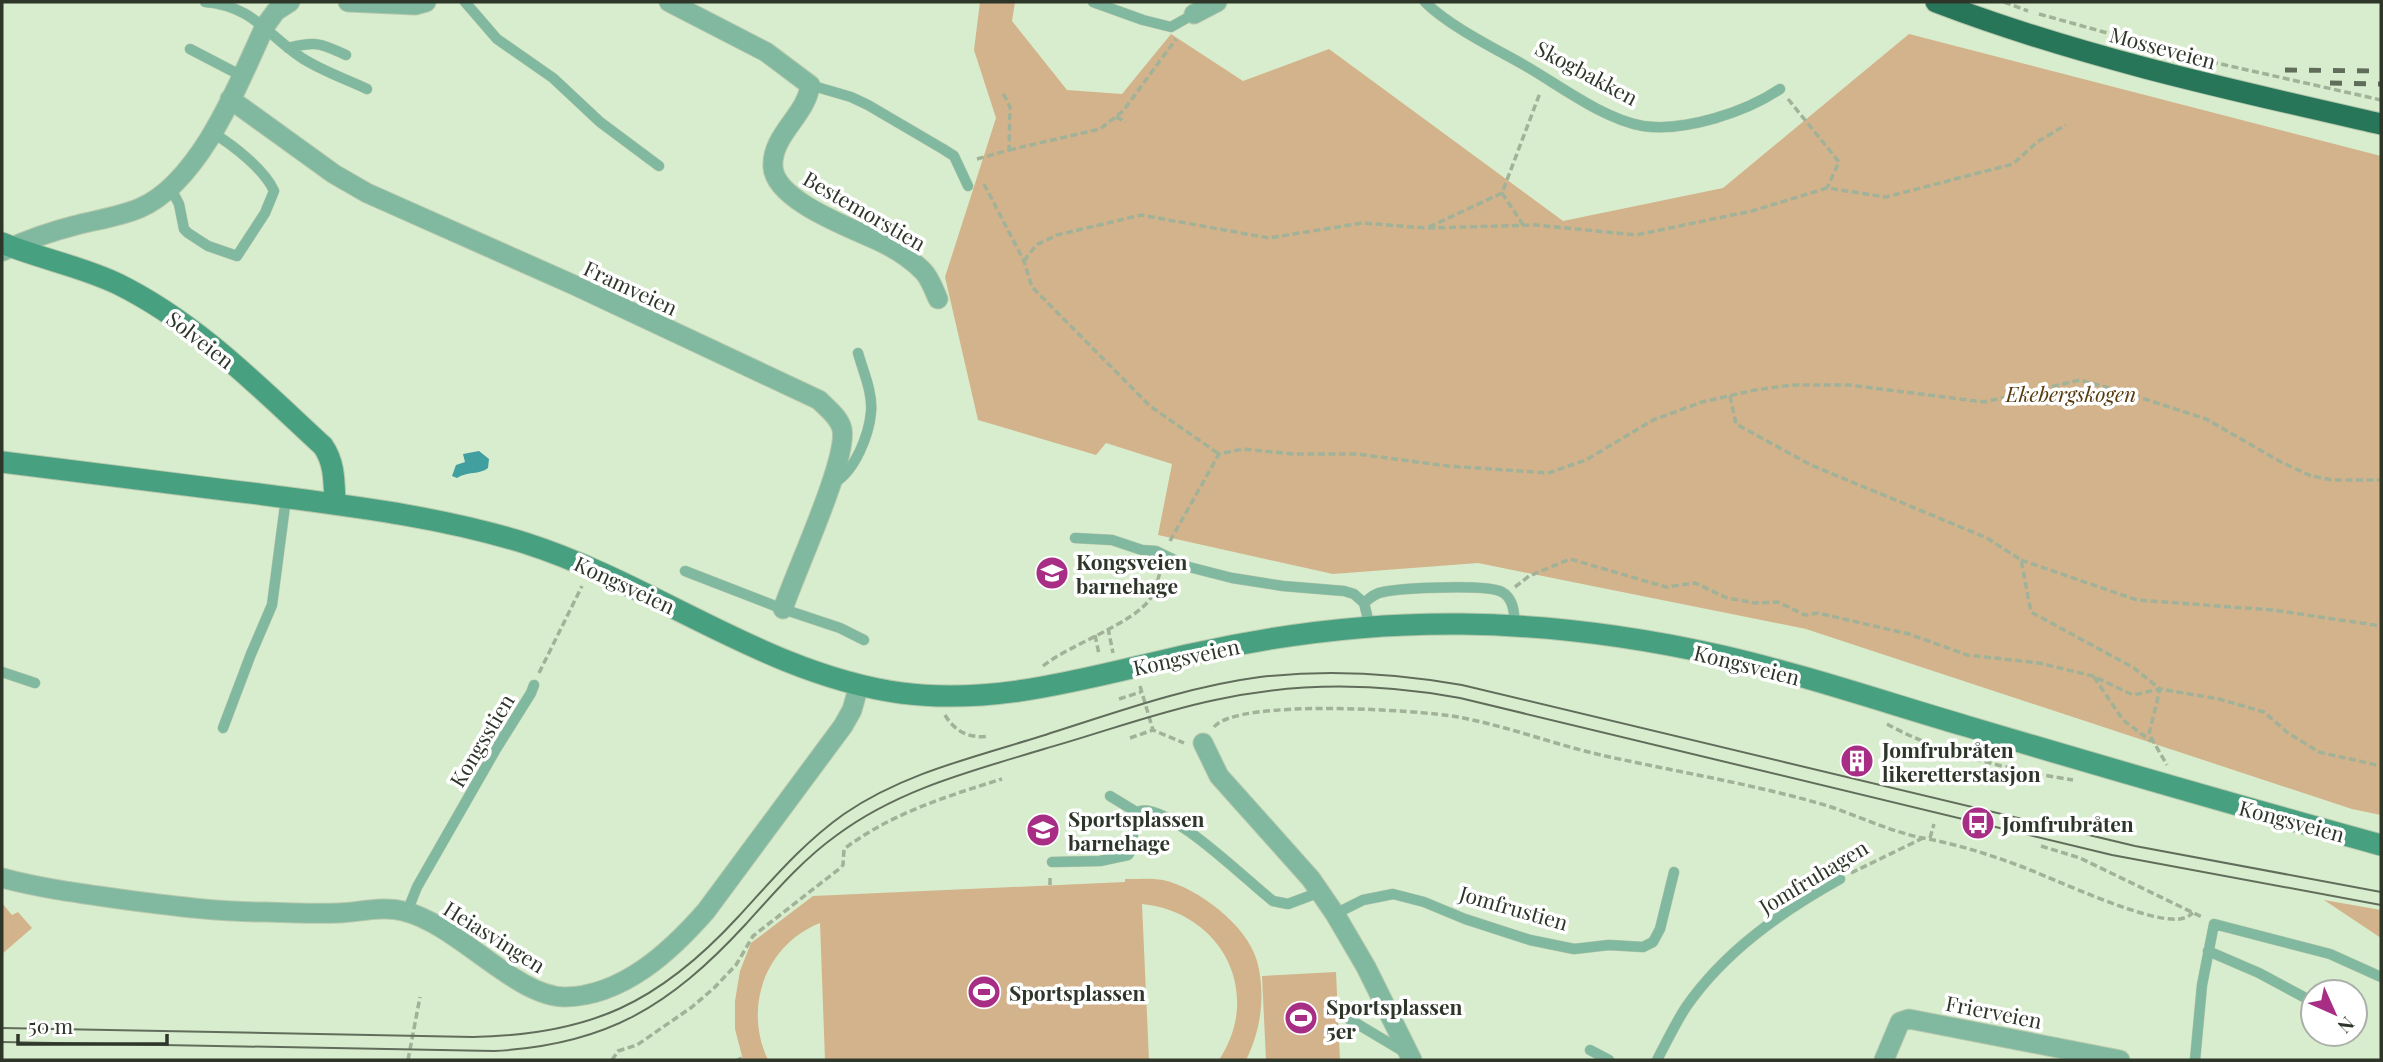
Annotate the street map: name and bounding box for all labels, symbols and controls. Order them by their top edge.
street label: Mosseveien [2107,19,2220,75]
street label: Skogbakken [1531,33,1644,111]
street label: Bestemorstien [799,164,932,257]
street label: Framveien [580,253,683,321]
street label: Solveien [161,304,241,375]
park label: Ekebergskogen [2005,379,2136,407]
place label: Kongsveien barnehage [1076,547,1187,599]
street label: Kongsveien [570,548,680,620]
school or university icon: Kongsveien barnehage [1033,554,1071,592]
street label: Kongsveien [1130,631,1242,681]
street label: Kongsveien [1691,637,1803,691]
street label: Kongsstien [442,688,520,792]
place label: Jomfrubråten likeretterstasjon [1881,735,2041,787]
building icon: Jomfrubråten likeretterstasjon [1838,742,1876,780]
street label: Kongsveien [2236,793,2348,848]
place label: Sportsplassen barnehage [1068,804,1205,856]
bus stop icon: Jomfrubråten [1959,804,1997,842]
place label: Jomfrubråten [2001,809,2134,837]
school or university icon: Sportsplassen barnehage [1024,811,1062,849]
street label: Jomfruhagen [1753,832,1873,920]
street label: Jomfrustien [1456,878,1572,936]
street label: Heiasvingen [439,894,552,979]
sports icon: Sportsplassen [965,973,1003,1011]
place label: Sportsplassen [1009,978,1146,1006]
north arrow [2299,978,2369,1048]
street label: Frierveien [1943,988,2045,1034]
place label: Sportsplassen 5er [1326,992,1463,1044]
sports icon: Sportsplassen 5er [1282,999,1320,1037]
scale bar [18,1002,166,1046]
text: 50 m [28,1011,74,1039]
text: N [2332,1012,2361,1040]

